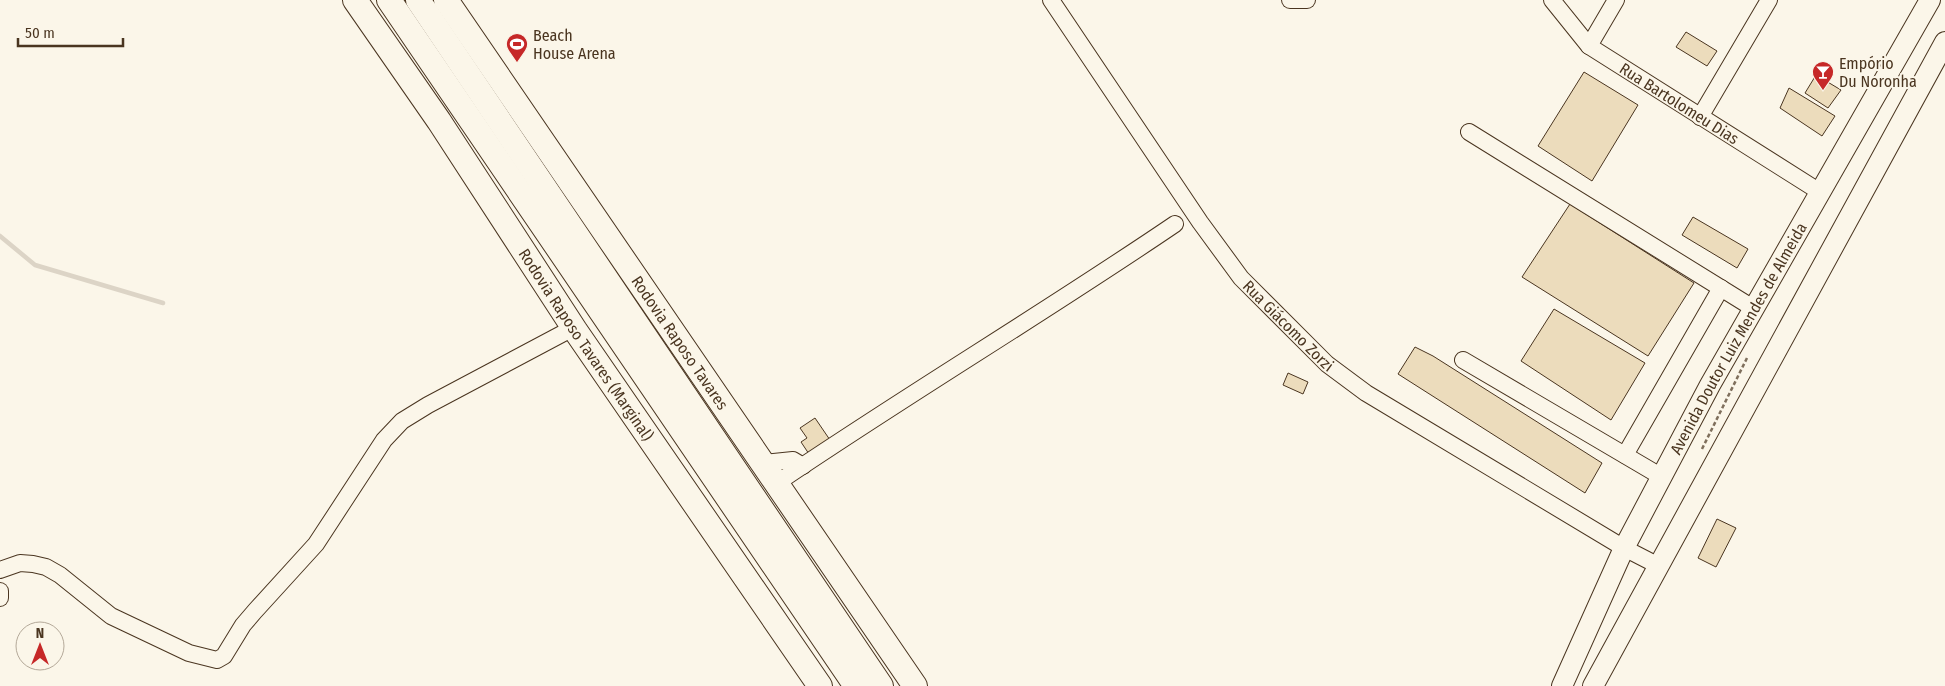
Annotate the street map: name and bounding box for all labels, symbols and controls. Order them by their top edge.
scale bar [18,15,122,47]
text: 50 m [25,24,55,42]
place label: Beach House Arena [533,26,616,63]
sports icon: Beach House Arena [505,32,529,63]
place label: Empório Du Noronha [1839,54,1917,91]
street label: Rua Bartolomeu Dias [1616,58,1743,148]
bar icon: Empório Du Noronha [1811,60,1835,91]
street label: Avenida Doutor Luiz Mendes de Almeida [1666,219,1811,457]
street label: Rodovia Raposo Tavares (Marginal) [515,245,658,444]
street label: Rodovia Raposo Tavares [628,272,733,413]
street label: Rua Giácomo Zorzi [1239,276,1337,375]
north arrow [15,621,65,671]
text: N [36,625,44,642]

